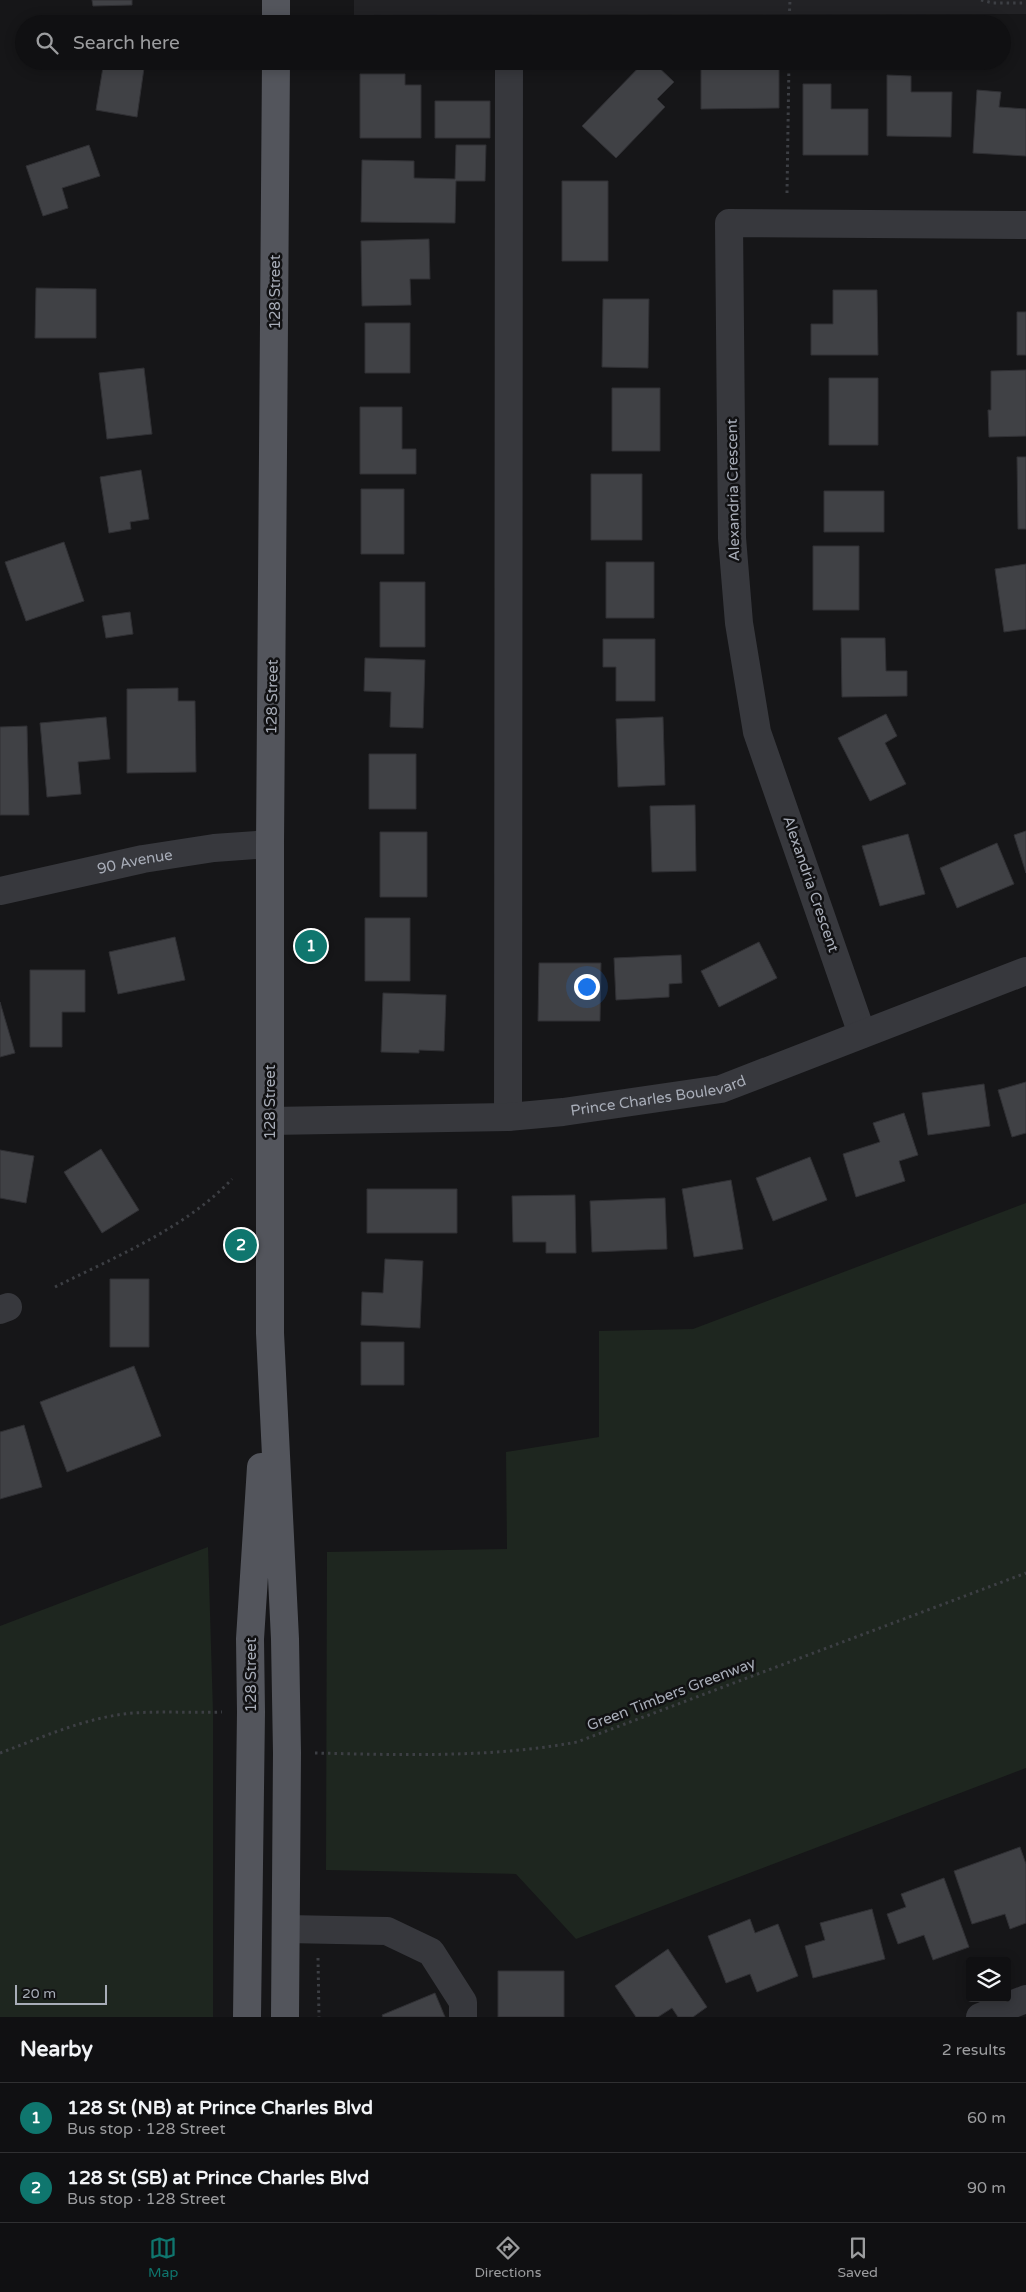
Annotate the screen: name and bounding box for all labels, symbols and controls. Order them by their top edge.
search box [15,15,1011,70]
icon: search [33,29,61,57]
text: Search here [73,32,180,54]
street label: 128 Street [266,254,284,330]
street label: Alexandria Crescent [723,418,743,562]
street label: 128 Street [262,659,282,735]
street label: Alexandria Crescent [779,814,843,955]
street label: 90 Avenue [95,846,174,878]
pin: 1 [295,927,327,965]
your location [574,974,600,1000]
street label: 128 Street [261,1064,279,1140]
street label: Prince Charles Boulevard [569,1071,749,1120]
pin: 2 [225,1226,257,1264]
street label: 128 Street [242,1637,260,1713]
street label: Green Timbers Greenway [584,1653,758,1735]
map controls [966,1957,1011,2002]
button: layers [966,1957,1011,2002]
scale bar [15,1982,108,2005]
text: 20 m [22,1985,56,2002]
text: Nearby [20,2037,93,2062]
text: 2 results [942,2040,1006,2060]
text: 128 St (NB) at Prince Charles Blvd [67,2097,373,2119]
text: 1 [31,2108,41,2128]
text: 60 m [967,2108,1006,2128]
text: Bus stop · 128 Street [67,2119,226,2139]
text: 128 St (SB) at Prince Charles Blvd [67,2167,369,2189]
text: 2 [31,2178,41,2198]
text: 90 m [967,2178,1006,2198]
text: Bus stop · 128 Street [67,2189,226,2209]
tab: Map [148,2234,178,2281]
tab: Directions [474,2234,541,2281]
tab: Saved [837,2234,878,2281]

